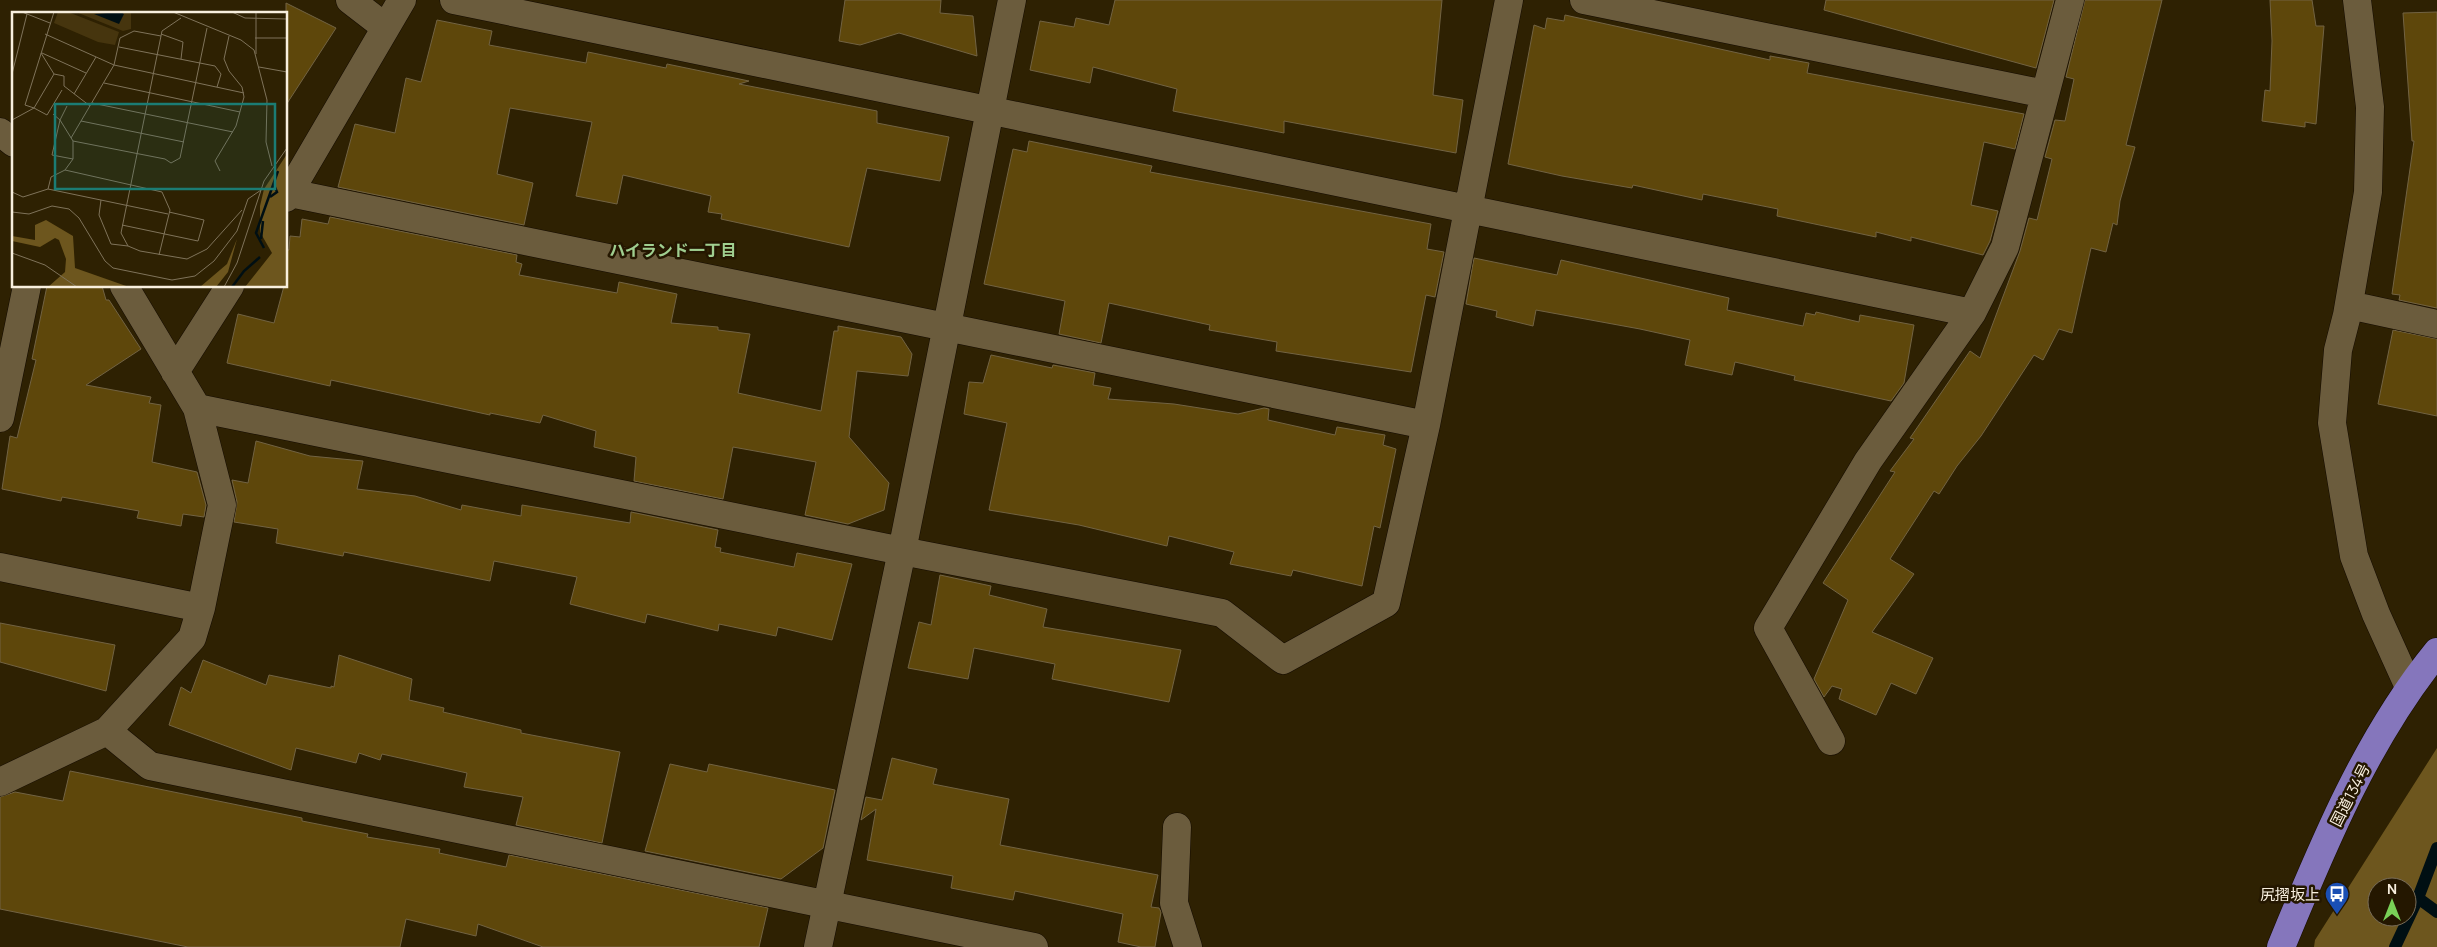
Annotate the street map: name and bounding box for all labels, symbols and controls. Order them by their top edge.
inset map [12,12,288,288]
district label: ハイランド一丁目 [609,239,737,261]
street label: 国道134号 [2325,760,2375,830]
north arrow [2367,877,2417,927]
text: N [2387,879,2397,898]
bus stop icon: 尻摺坂上 [2324,881,2350,915]
place label: 尻摺坂上 [2260,884,2320,905]

